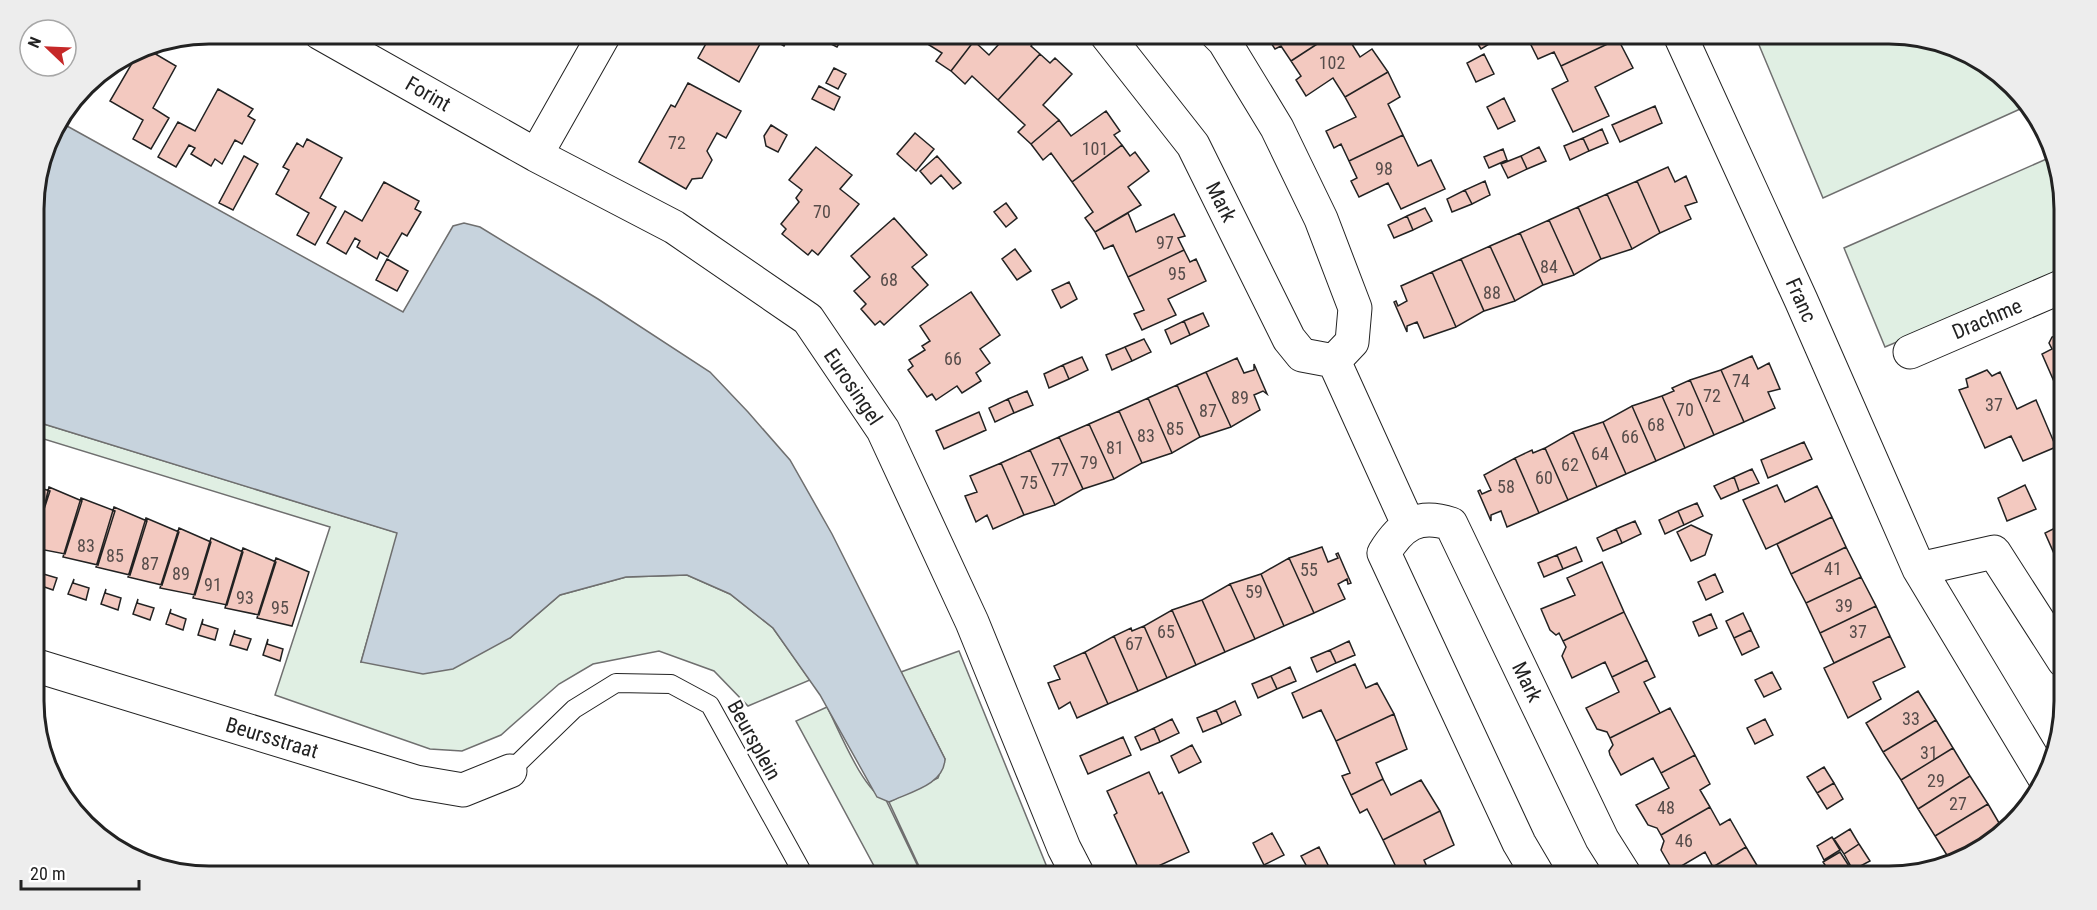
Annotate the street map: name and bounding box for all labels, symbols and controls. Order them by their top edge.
north arrow [18,18,78,78]
text: N [24,34,45,51]
house number: 102 [1319,52,1345,73]
street label: Forint [401,72,455,116]
house number: 72 [668,132,686,153]
house number: 101 [1082,138,1108,159]
house number: 98 [1375,158,1393,179]
street label: Mark [1201,178,1241,227]
house number: 70 [813,201,831,222]
house number: 97 [1156,232,1174,253]
house number: 84 [1540,256,1558,277]
house number: 95 [1168,263,1186,284]
house number: 68 [880,269,898,290]
street label: Franc [1781,274,1821,326]
house number: 88 [1483,282,1501,303]
street label: Drachme [1948,294,2026,344]
street label: Eurosingel [819,344,887,430]
house number: 66 [944,348,962,369]
house number: 74 [1732,370,1750,391]
house number: 72 [1703,385,1721,406]
house number: 89 [1231,387,1249,408]
house number: 37 [1985,394,2003,415]
house number: 70 [1676,399,1694,420]
house number: 87 [1199,400,1217,421]
house number: 68 [1647,414,1665,435]
house number: 85 [1166,418,1184,439]
house number: 83 [1137,425,1155,446]
house number: 66 [1621,426,1639,447]
house number: 81 [1106,437,1124,458]
house number: 64 [1591,443,1609,464]
house number: 79 [1080,452,1098,473]
house number: 62 [1561,454,1579,475]
house number: 77 [1051,459,1069,480]
house number: 60 [1535,467,1553,488]
house number: 75 [1020,472,1038,493]
house number: 58 [1497,476,1515,497]
house number: 83 [77,535,95,556]
house number: 85 [106,545,124,566]
house number: 87 [141,553,159,574]
house number: 41 [1824,558,1842,579]
house number: 55 [1300,559,1318,580]
house number: 89 [172,563,190,584]
house number: 91 [204,574,222,595]
house number: 59 [1245,581,1263,602]
house number: 93 [236,587,254,608]
house number: 39 [1835,595,1853,616]
house number: 95 [271,597,289,618]
house number: 65 [1157,621,1175,642]
house number: 37 [1849,621,1867,642]
house number: 67 [1125,633,1143,654]
street label: Mark [1507,658,1547,707]
street label: Beursplein [722,696,786,784]
house number: 33 [1902,708,1920,729]
street label: Beursstraat [223,713,321,763]
house number: 31 [1920,742,1938,763]
house number: 29 [1927,770,1945,791]
house number: 27 [1949,793,1967,814]
house number: 48 [1657,797,1675,818]
house number: 46 [1675,830,1693,851]
scale bar [21,853,140,891]
text: 20 m [30,863,65,884]

